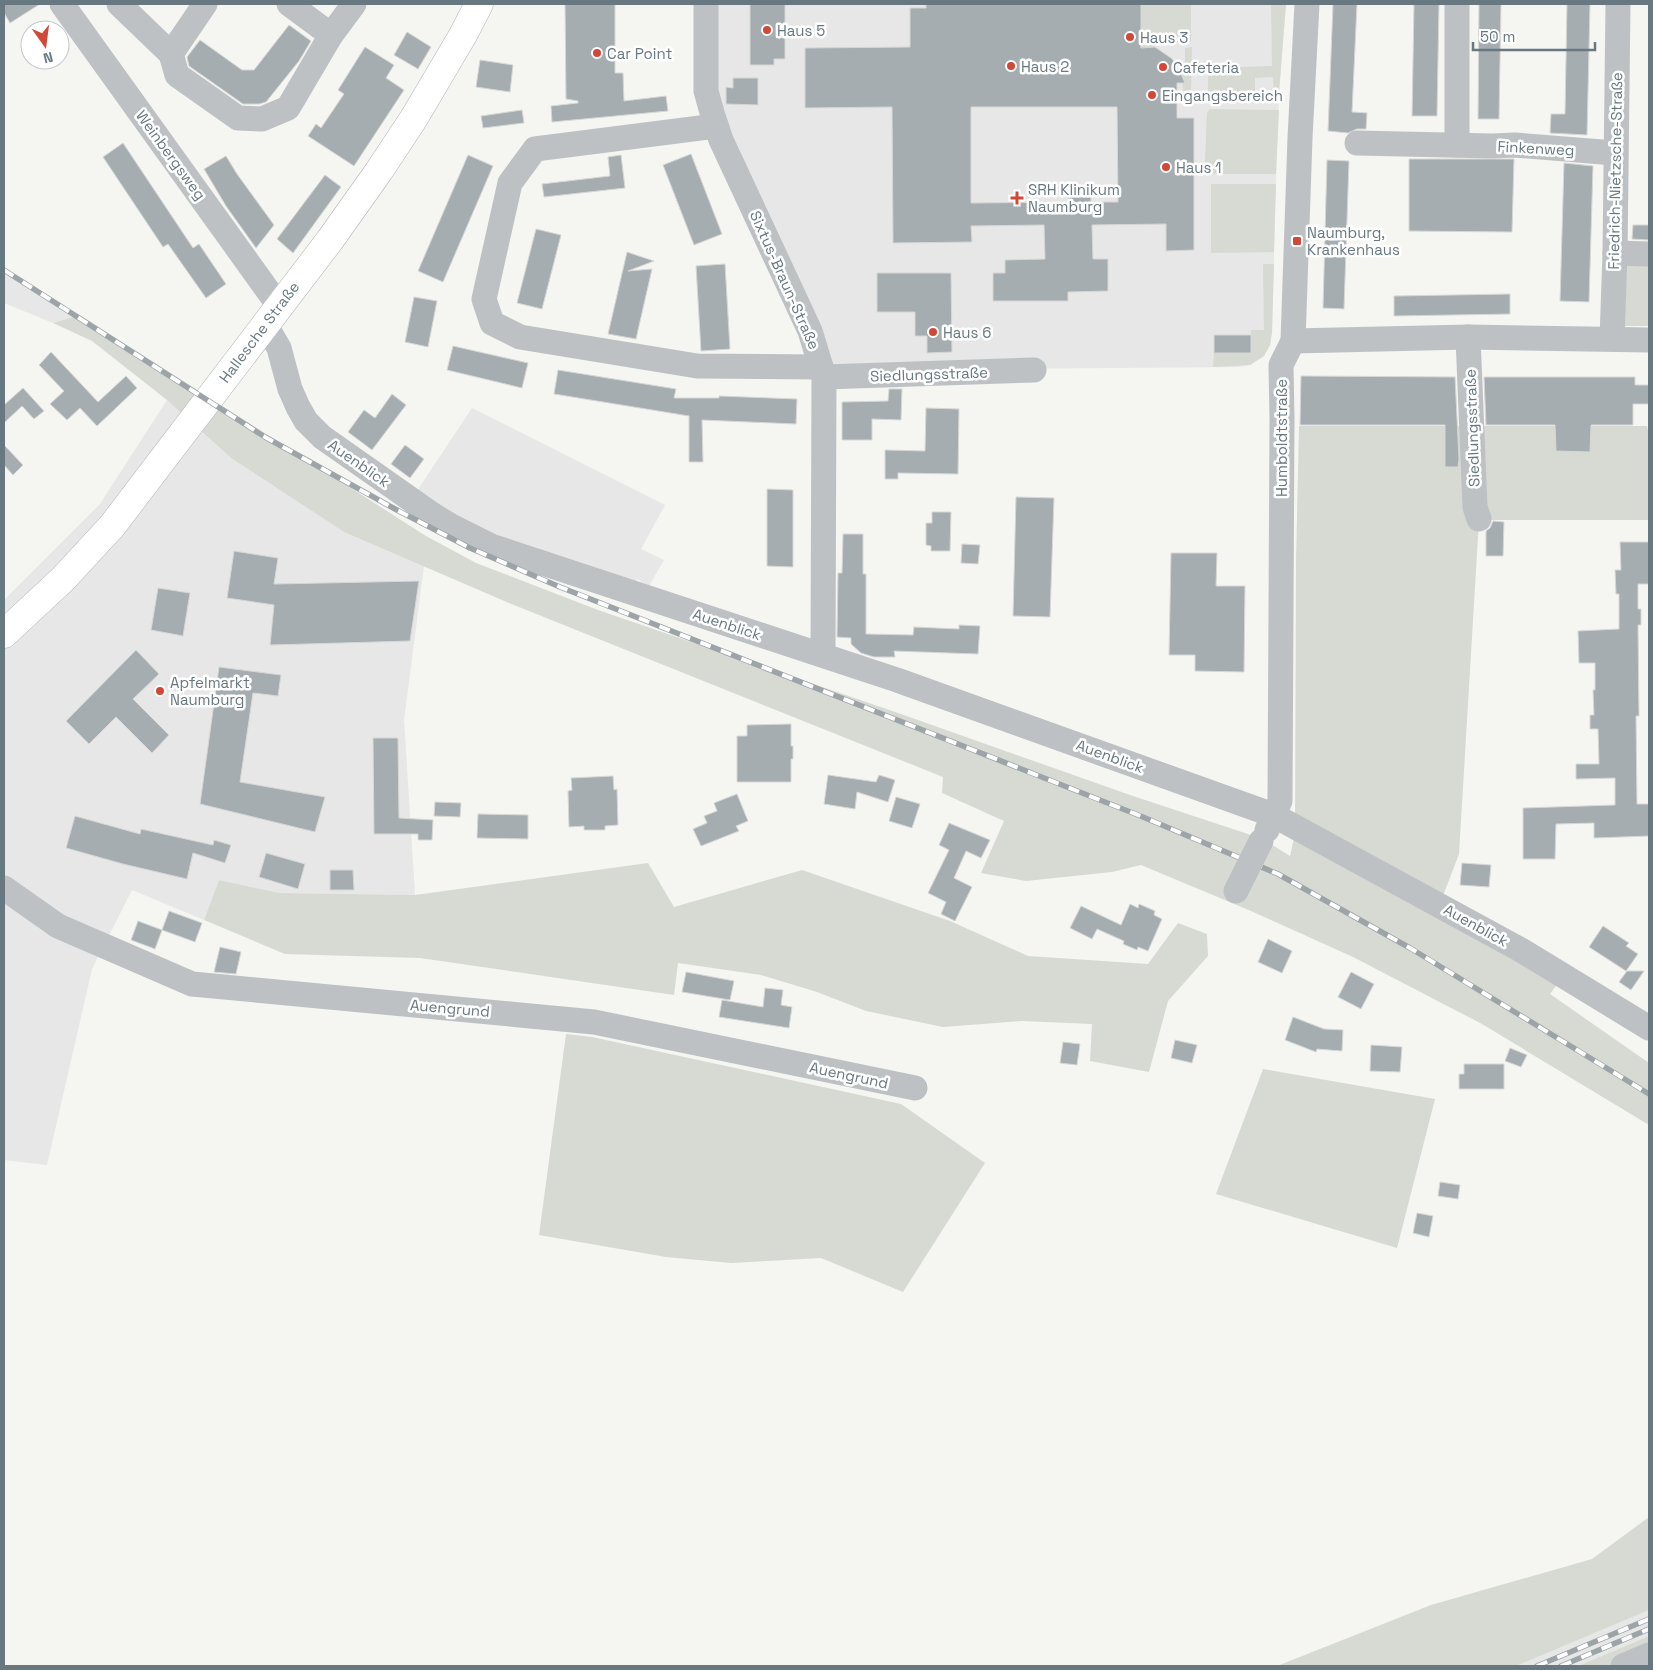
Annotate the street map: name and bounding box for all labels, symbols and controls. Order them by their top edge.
north arrow [20,20,70,70]
scale bar [1473,20,1596,52]
place label: Haus 5 [777,21,825,40]
marker: Haus 5 [761,24,773,36]
text: 50 m [1480,27,1515,46]
place label: Haus 3 [1140,28,1188,47]
marker: Haus 3 [1124,31,1136,43]
place label: Car Point [607,44,672,63]
marker: Car Point [591,47,603,59]
text: N [41,48,55,67]
place label: Haus 2 [1021,57,1069,76]
place label: Cafeteria [1173,58,1239,77]
marker: Haus 2 [1005,60,1017,72]
marker: Cafeteria [1157,61,1169,73]
street label: Friedrich-Nietzsche-Straße [1604,72,1626,270]
place label: Eingangsbereich [1162,86,1283,105]
marker: Eingangsbereich [1146,89,1158,101]
street label: Weinbergsweg [132,106,210,204]
street label: Finkenweg [1497,136,1575,160]
place label: Haus 1 [1176,158,1222,177]
marker: Haus 1 [1160,161,1172,173]
place label: SRH Klinikum Naumburg [1028,180,1120,216]
marker: SRH Klinikum Naumburg [1010,191,1024,205]
street label: Sixtus-Braun-Straße [746,208,824,352]
place label: Naumburg, Krankenhaus [1307,223,1400,259]
marker: Naumburg, Krankenhaus [1291,235,1303,247]
street label: Hallesche Straße [215,278,303,386]
place label: Haus 6 [943,323,991,342]
marker: Haus 6 [927,326,939,338]
street label: Siedlungsstraße [870,362,988,386]
street label: Siedlungsstraße [1460,369,1484,487]
street label: Humboldtstraße [1272,379,1291,497]
street label: Auenblick [325,435,393,491]
street label: Auenblick [690,604,764,644]
place label: Apfelmarkt Naumburg [170,673,250,709]
marker: Apfelmarkt Naumburg [154,685,166,697]
street label: Auenblick [1074,735,1146,777]
street label: Auenblick [1440,900,1512,950]
street label: Auengrund [409,995,491,1021]
street label: Auengrund [808,1057,890,1093]

